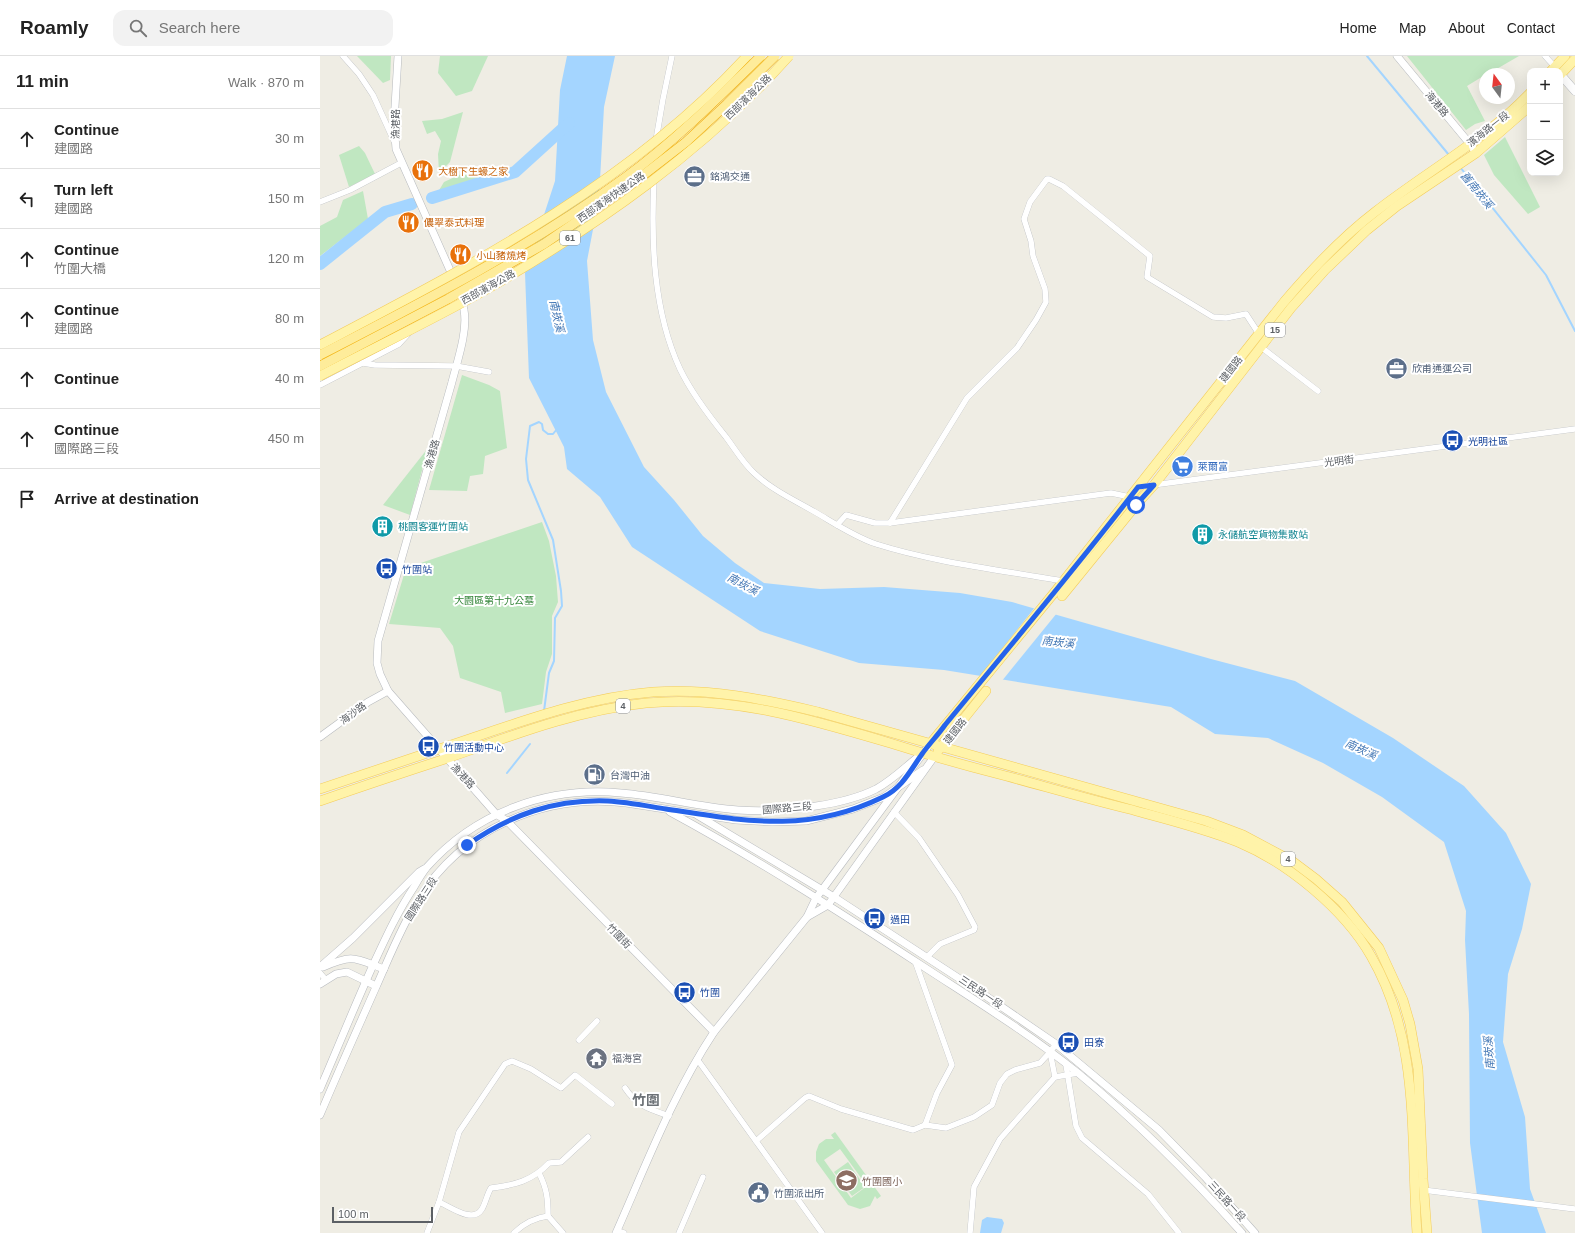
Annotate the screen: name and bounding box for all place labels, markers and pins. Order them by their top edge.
restaurant icon: 大樹下生蠔之家 [410,158,436,184]
office icon: 銘鴻交通 [681,163,707,189]
place label: 大樹下生蠔之家 [438,166,509,177]
place label: 銘鴻交通 [710,171,750,182]
restaurant icon: 儂翠泰式料理 [395,209,421,235]
place label: 儂翠泰式料理 [424,217,484,228]
restaurant icon: 小山豬燒烤 [448,242,474,268]
place label: 小山豬燒烤 [476,250,526,261]
office icon: 欣甫通運公司 [1384,355,1410,381]
place label: 欣甫通運公司 [1412,363,1472,374]
bus stop icon: 光明社區 [1439,428,1465,454]
place label: 光明社區 [1468,436,1508,447]
supermarket icon: 萊爾富 [1170,453,1196,479]
place label: 萊爾富 [1198,461,1228,472]
building icon: 桃園客運竹圍站 [369,513,395,539]
place label: 桃園客運竹圍站 [398,521,468,532]
building icon: 永儲航空貨物集散站 [1190,521,1216,547]
place label: 永儲航空貨物集散站 [1218,529,1308,540]
bus stop icon: 竹圍站 [374,556,400,582]
place label: 竹圍站 [402,564,432,575]
bus stop icon: 竹圍活動中心 [415,734,441,760]
place label: 竹圍活動中心 [444,742,504,753]
fuel station icon: 台灣中油 [581,762,607,788]
place label: 台灣中油 [610,770,650,781]
bus stop icon: 過田 [862,906,888,932]
place label: 過田 [890,914,910,925]
bus stop icon: 竹圍 [671,979,697,1005]
place label: 竹圍 [700,987,720,998]
bus stop icon: 田寮 [1056,1029,1082,1055]
place label: 田寮 [1084,1037,1104,1048]
temple icon: 福海宮 [584,1045,610,1071]
place label: 福海宮 [612,1053,642,1064]
school or university icon: 竹圍國小 [833,1168,859,1194]
place label: 竹圍國小 [862,1176,902,1187]
public building icon: 竹圍派出所 [745,1180,771,1206]
place label: 竹圍派出所 [774,1188,824,1199]

